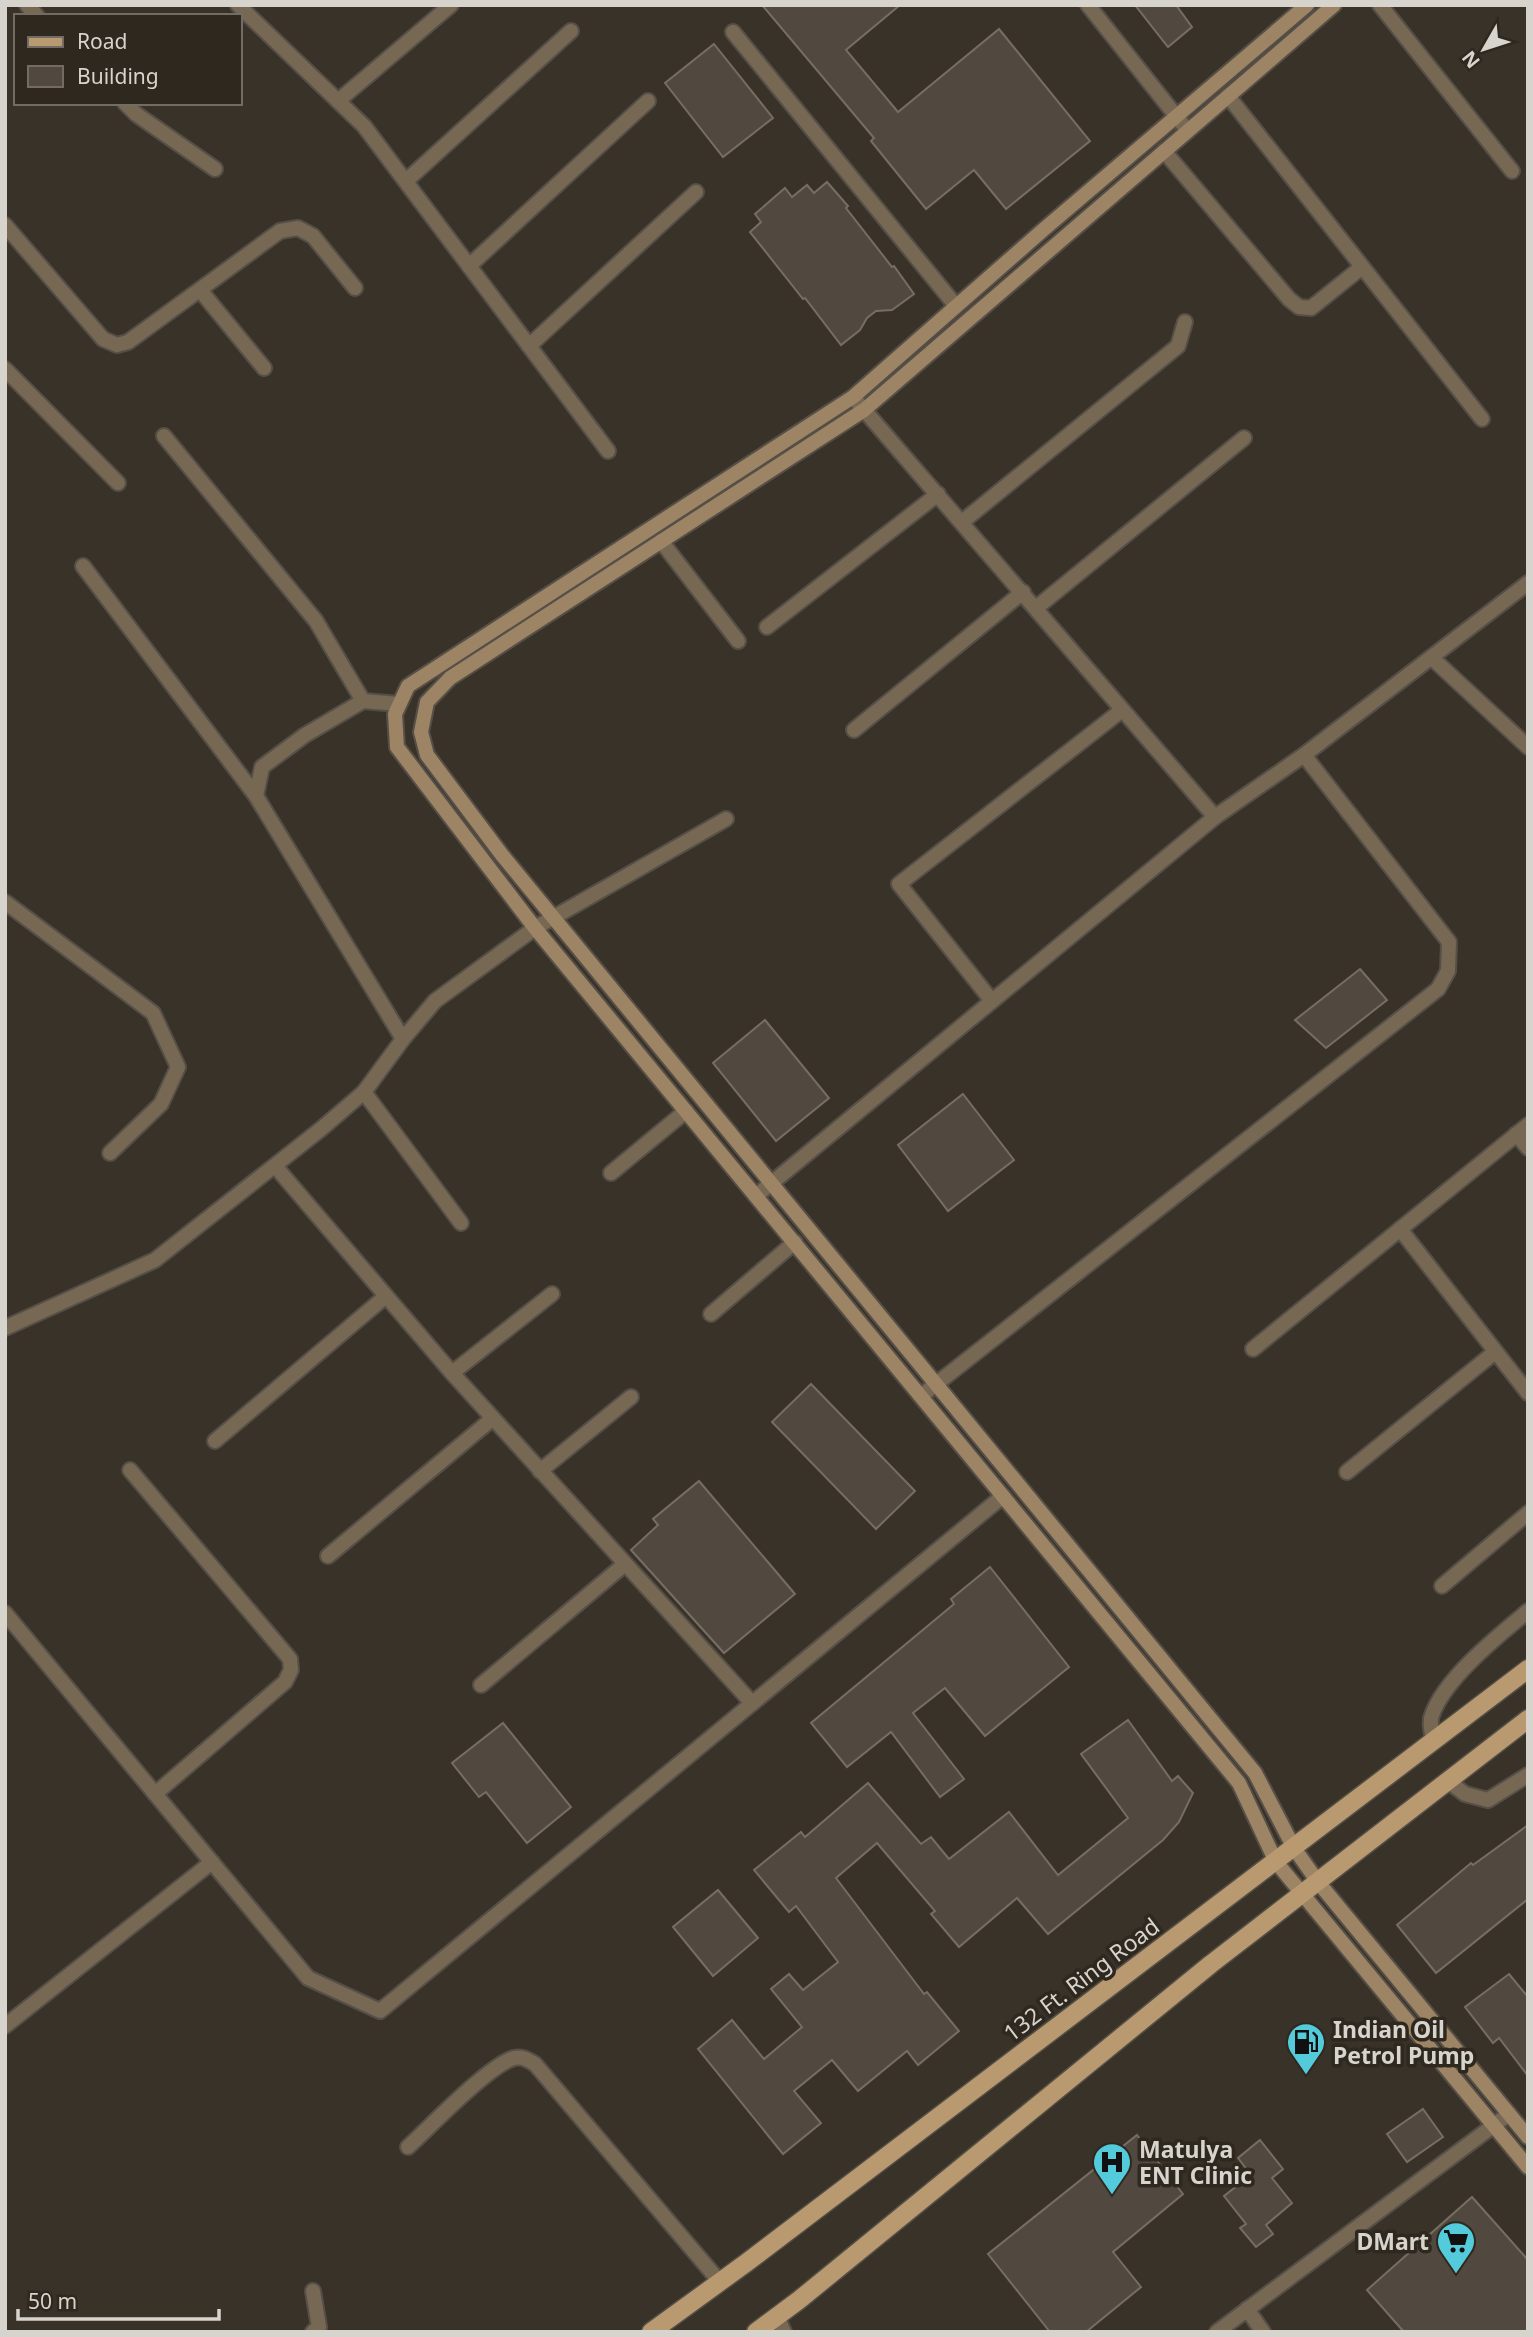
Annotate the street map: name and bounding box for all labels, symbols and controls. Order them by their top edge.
legend [14,14,242,105]
north arrow [1449,14,1519,84]
text: Road [77,27,127,55]
text: N [1456,46,1486,74]
text: Building [77,62,159,90]
street label: 132 Ft. Ring Road [996,1910,1166,2048]
place label: Indian Oil Petrol Pump [1333,2013,1474,2071]
fuel station icon: Indian Oil Petrol Pump [1285,2021,1327,2076]
place label: Matulya ENT Clinic [1139,2133,1252,2191]
hospital icon: Matulya ENT Clinic [1091,2141,1133,2196]
supermarket icon: DMart [1435,2220,1477,2275]
place label: DMart [1356,2225,1429,2257]
scale bar [18,2278,219,2322]
text: 50 m [28,2287,77,2315]

